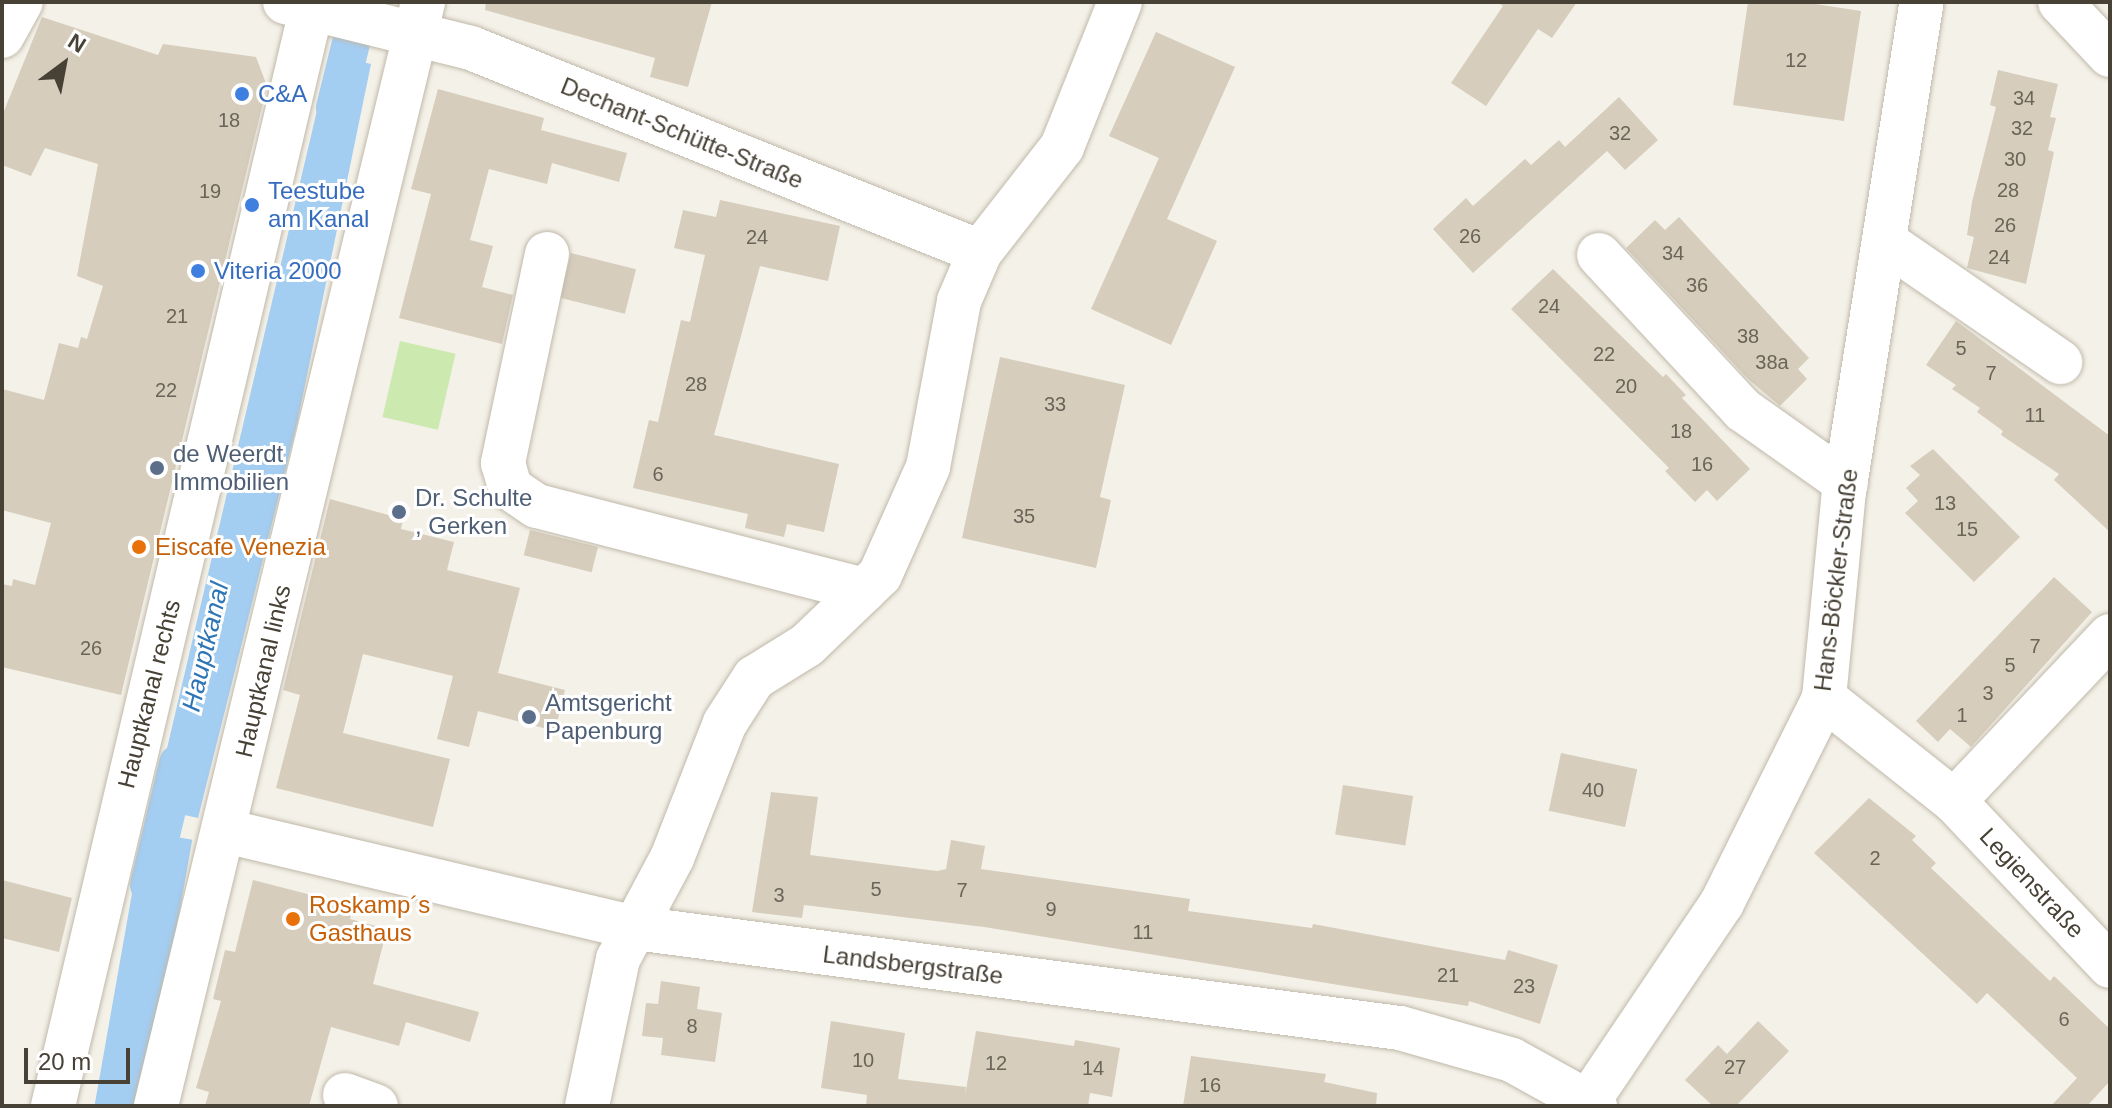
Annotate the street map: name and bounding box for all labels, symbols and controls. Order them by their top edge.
north arrow [24,24,104,104]
text: N [64,28,90,58]
house number: 12 [1785,48,1807,72]
street label: Dechant-Schütte-Straße [557,71,807,195]
place label: C&A [258,80,307,108]
marker: C&A [233,85,251,103]
house number: 34 [2013,86,2035,110]
house number: 18 [218,108,240,132]
house number: 32 [2011,116,2033,140]
house number: 32 [1609,121,1631,145]
house number: 30 [2004,147,2026,171]
place label: Teestube am Kanal [268,177,369,233]
house number: 28 [1997,178,2019,202]
house number: 19 [199,179,221,203]
marker: Teestube am Kanal [243,196,261,214]
house number: 26 [1994,213,2016,237]
house number: 26 [1459,224,1481,248]
house number: 24 [746,225,768,249]
house number: 34 [1662,241,1684,265]
house number: 24 [1988,245,2010,269]
place label: Viteria 2000 [214,257,342,285]
marker: Viteria 2000 [189,262,207,280]
house number: 36 [1686,273,1708,297]
house number: 24 [1538,294,1560,318]
house number: 21 [166,304,188,328]
house number: 38 [1737,324,1759,348]
house number: 5 [1955,336,1967,360]
house number: 22 [1593,342,1615,366]
house number: 38a [1755,350,1789,374]
house number: 7 [1985,361,1997,385]
house number: 28 [685,372,707,396]
house number: 20 [1615,374,1637,398]
house number: 22 [155,378,177,402]
house number: 33 [1044,392,1066,416]
house number: 11 [2025,403,2045,427]
house number: 18 [1670,419,1692,443]
place label: de Weerdt Immobilien [173,440,289,496]
house number: 16 [1691,452,1713,476]
marker: de Weerdt Immobilien [148,459,166,477]
house number: 6 [652,462,664,486]
street label: Hans-Böckler-Straße [1808,467,1864,693]
place label: Dr. Schulte , Gerken [415,484,532,540]
house number: 13 [1934,491,1956,515]
marker: Dr. Schulte , Gerken [390,503,408,521]
house number: 35 [1013,504,1035,528]
house number: 15 [1956,517,1978,541]
place label: Eiscafe Venezia [155,533,326,561]
marker: Eiscafe Venezia [130,538,148,556]
water label: Hauptkanal [176,579,236,715]
street label: Hauptkanal links [229,582,297,760]
street label: Hauptkanal rechts [112,597,186,791]
house number: 7 [2029,634,2041,658]
house number: 26 [80,636,102,660]
house number: 5 [2004,653,2016,677]
house number: 3 [1982,681,1994,705]
place label: Amtsgericht Papenburg [545,689,672,745]
house number: 1 [1956,703,1968,727]
marker: Amtsgericht Papenburg [520,708,538,726]
house number: 40 [1582,778,1604,802]
street label: Legienstraße [1974,822,2090,944]
house number: 2 [1869,846,1881,870]
house number: 5 [870,877,882,901]
house number: 7 [956,878,968,902]
house number: 3 [773,883,785,907]
place label: Roskamp´s Gasthaus [309,891,430,947]
house number: 9 [1045,897,1057,921]
marker: Roskamp´s Gasthaus [284,910,302,928]
house number: 11 [1133,920,1153,944]
street label: Landsbergstraße [821,940,1005,990]
house number: 21 [1437,963,1459,987]
house number: 23 [1513,974,1535,998]
house number: 6 [2058,1007,2070,1031]
house number: 8 [686,1014,698,1038]
scale bar [28,1032,134,1082]
text: 20 m [38,1048,91,1075]
house number: 10 [852,1048,874,1072]
house number: 12 [985,1051,1007,1075]
house number: 27 [1724,1055,1746,1079]
house number: 14 [1082,1056,1104,1080]
house number: 16 [1199,1073,1221,1097]

